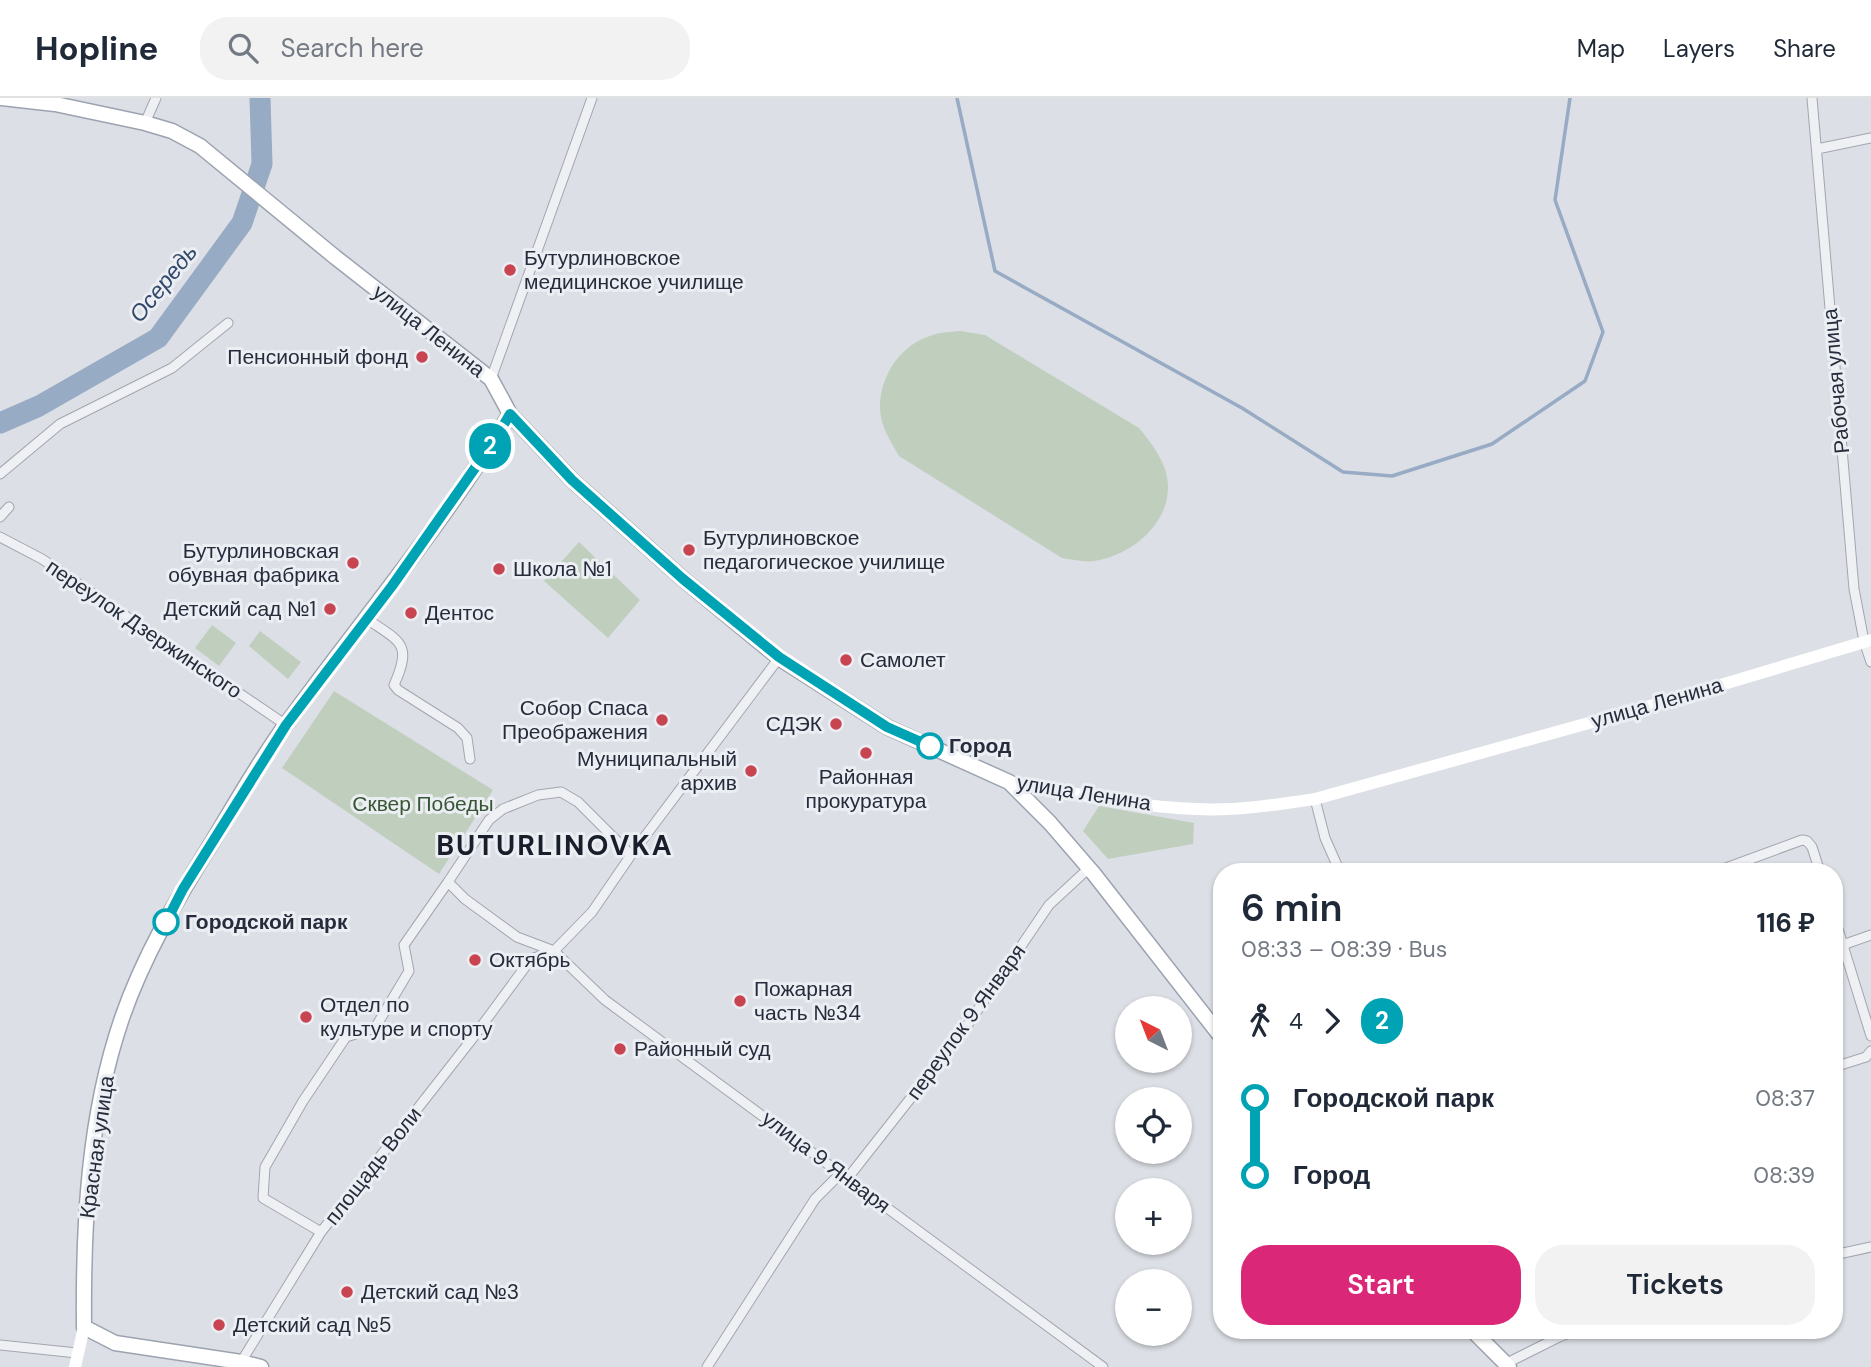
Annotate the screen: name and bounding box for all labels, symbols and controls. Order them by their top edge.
search box [200,17,690,80]
text: Hopline [35,27,158,70]
icon: search [224,29,262,67]
text: Search here [280,31,424,65]
text: Map [1577,33,1625,64]
text: Layers [1663,33,1735,64]
text: Share [1773,33,1836,64]
water label: Осередь [122,238,204,328]
place label: Бутурлиновское медицинское училище [524,244,744,296]
marker: Бутурлиновское медицинское училище [502,262,518,278]
street label: улица Ленина [367,278,491,384]
street label: Рабочая улица [1816,307,1856,455]
place label: Пенсионный фонд [227,343,408,371]
marker: Пенсионный фонд [414,349,430,365]
line badge: 2 [467,423,513,469]
text: 2 [483,430,497,461]
place label: Бутурлиновское педагогическое училище [703,524,945,576]
place label: Бутурлиновская обувная фабрика [168,537,339,589]
marker: Бутурлиновское педагогическое училище [681,542,697,558]
street label: переулок Дзержинского [41,553,247,705]
marker: Бутурлиновская обувная фабрика [345,555,361,571]
place label: Школа №1 [513,555,612,583]
marker: Школа №1 [491,561,507,577]
place label: Детский сад №1 [164,595,316,623]
place label: Дентос [425,599,494,627]
marker: Детский сад №1 [322,601,338,617]
marker: Дентос [403,605,419,621]
place label: Самолет [860,646,946,674]
marker: Самолет [838,652,854,668]
street label: улица Ленина [1588,671,1726,735]
place label: Собор Спаса Преображения [502,694,648,746]
place label: СДЭК [766,710,823,738]
marker: Собор Спаса Преображения [654,712,670,728]
marker: СДЭК [828,716,844,732]
place label: Город [949,732,1011,760]
marker: Город [917,733,943,759]
place label: Муниципальный архив [577,745,737,797]
marker: Районная прокуратура [858,745,874,761]
marker: Муниципальный архив [743,763,759,779]
place label: Районная прокуратура [806,763,927,815]
street label: улица Ленина [1015,769,1153,817]
park label: Сквер Победы [352,790,494,818]
district label: BUTURLINOVKA [436,827,674,864]
text: 6 min [1241,883,1343,933]
text: 116 ₽ [1756,906,1815,940]
place label: Городской парк [185,908,348,936]
marker: Городской парк [153,909,179,935]
text: 08:33 – 08:39 · Bus [1241,934,1447,964]
street label: переулок 9 Января [900,938,1032,1106]
place label: Октябрь [489,946,570,974]
marker: Октябрь [467,952,483,968]
place label: Пожарная часть №34 [754,975,861,1027]
place label: Отдел по культуре и спорту [320,991,493,1043]
marker: Пожарная часть №34 [732,993,748,1009]
north arrow [1115,996,1192,1073]
map controls [1115,996,1192,1346]
icon: walk [1241,1002,1279,1040]
icon: forward [1313,1002,1351,1040]
text: 2 [1375,1005,1389,1036]
text: 4 [1289,1006,1303,1036]
marker: Отдел по культуре и спорту [298,1009,314,1025]
place label: Районный суд [634,1035,771,1063]
marker: Районный суд [612,1041,628,1057]
street label: Красная улица [73,1073,121,1220]
text: Городской парк [1293,1081,1494,1115]
text: 08:37 [1755,1083,1815,1113]
button: locate [1115,1087,1192,1164]
street label: площадь Воли [318,1101,428,1231]
street label: улица 9 Января [756,1104,896,1220]
text: Город [1293,1158,1370,1192]
text: 08:39 [1753,1160,1815,1190]
button: + [1115,1178,1192,1255]
button: Start [1241,1245,1521,1325]
button: Tickets [1535,1245,1815,1325]
button: − [1115,1269,1192,1346]
place label: Детский сад №3 [361,1278,519,1306]
marker: Детский сад №3 [339,1284,355,1300]
place label: Детский сад №5 [233,1311,392,1339]
marker: Детский сад №5 [211,1317,227,1333]

